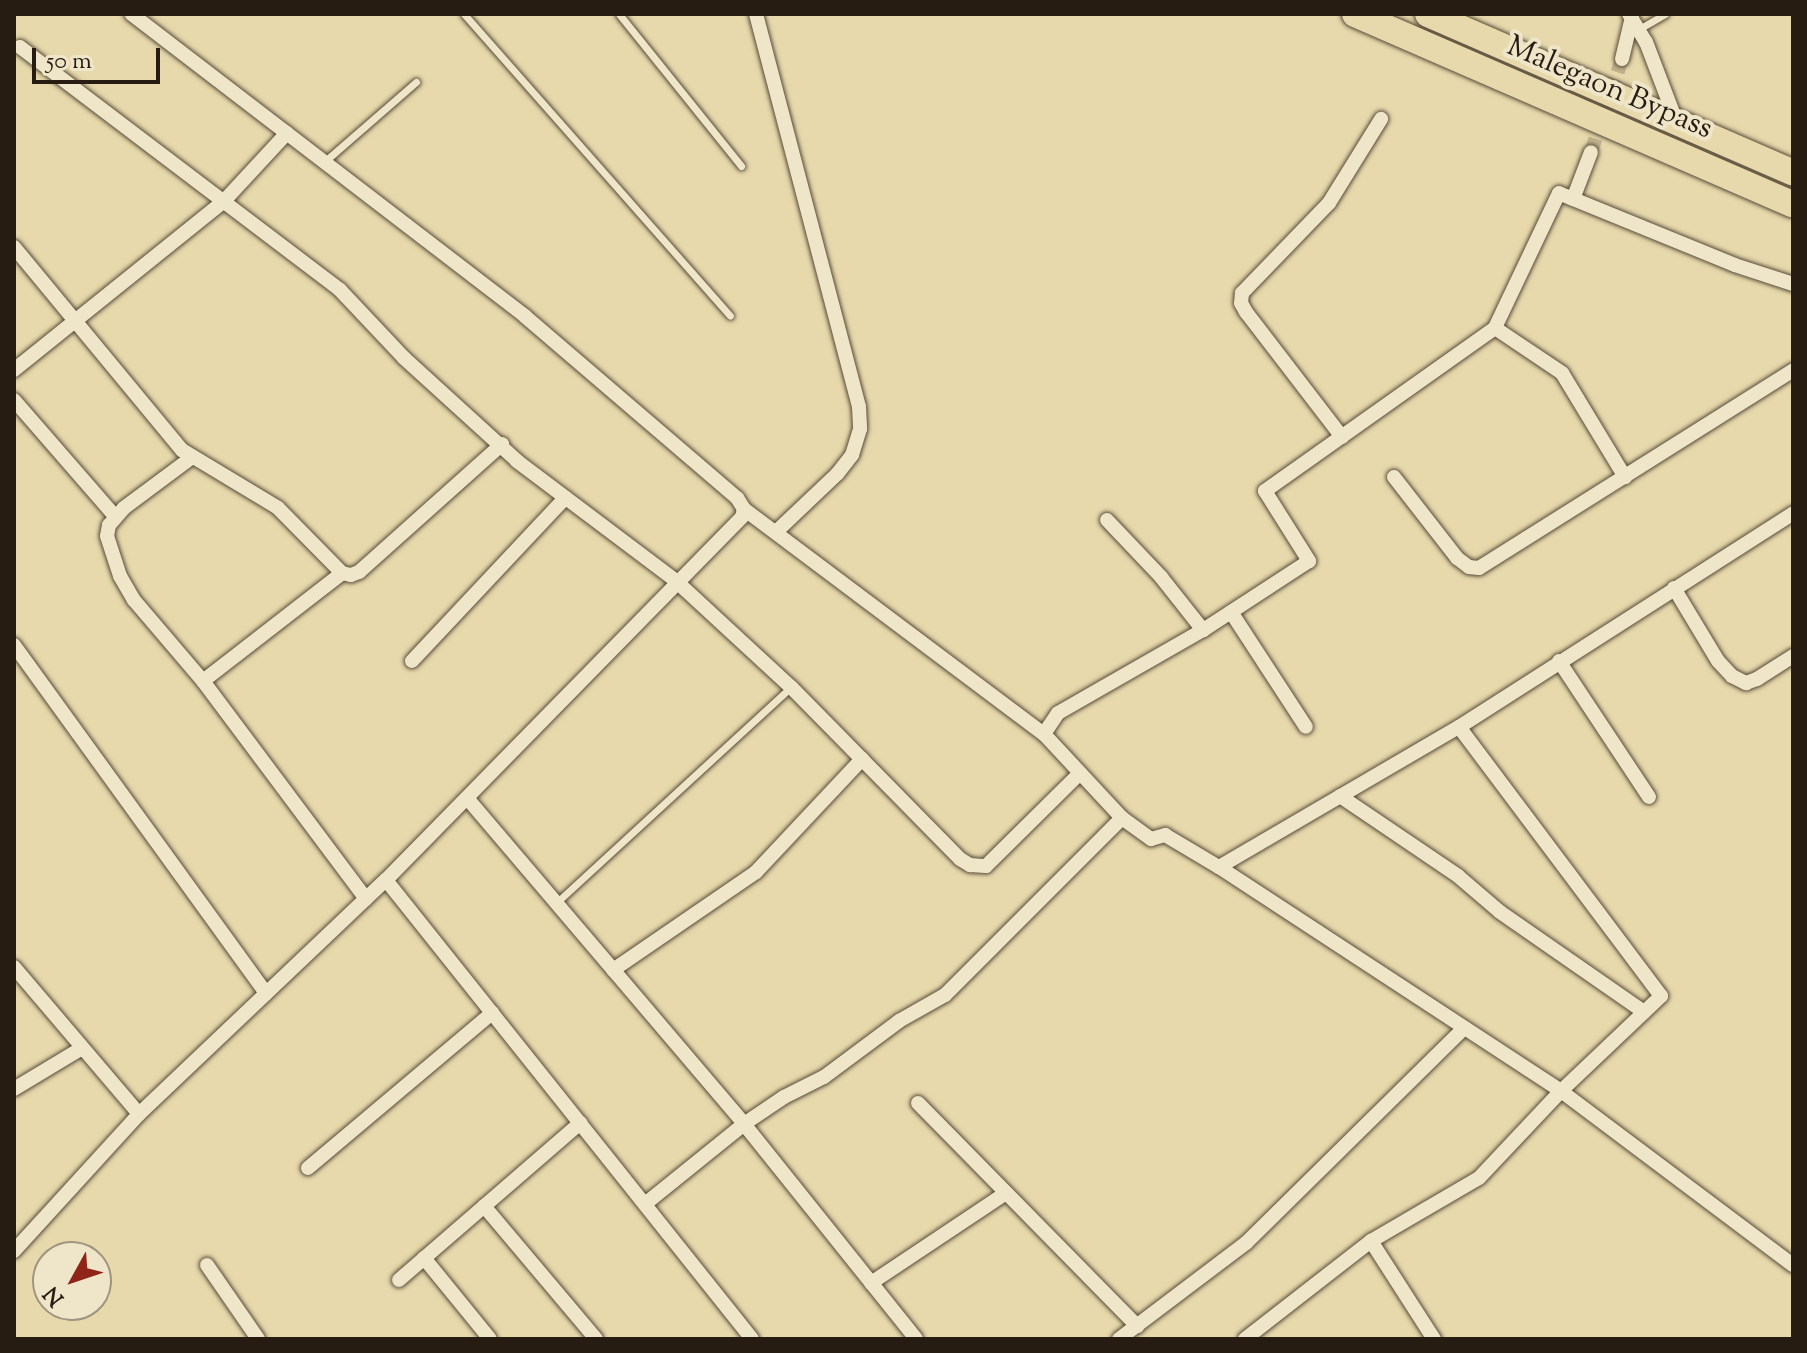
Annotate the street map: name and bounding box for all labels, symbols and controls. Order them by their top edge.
street label: Malegaon Bypass [1501,29,1717,149]
scale bar [36,32,164,82]
text: 50 m [46,45,92,79]
north arrow [32,1241,112,1321]
text: N [37,1278,73,1312]

